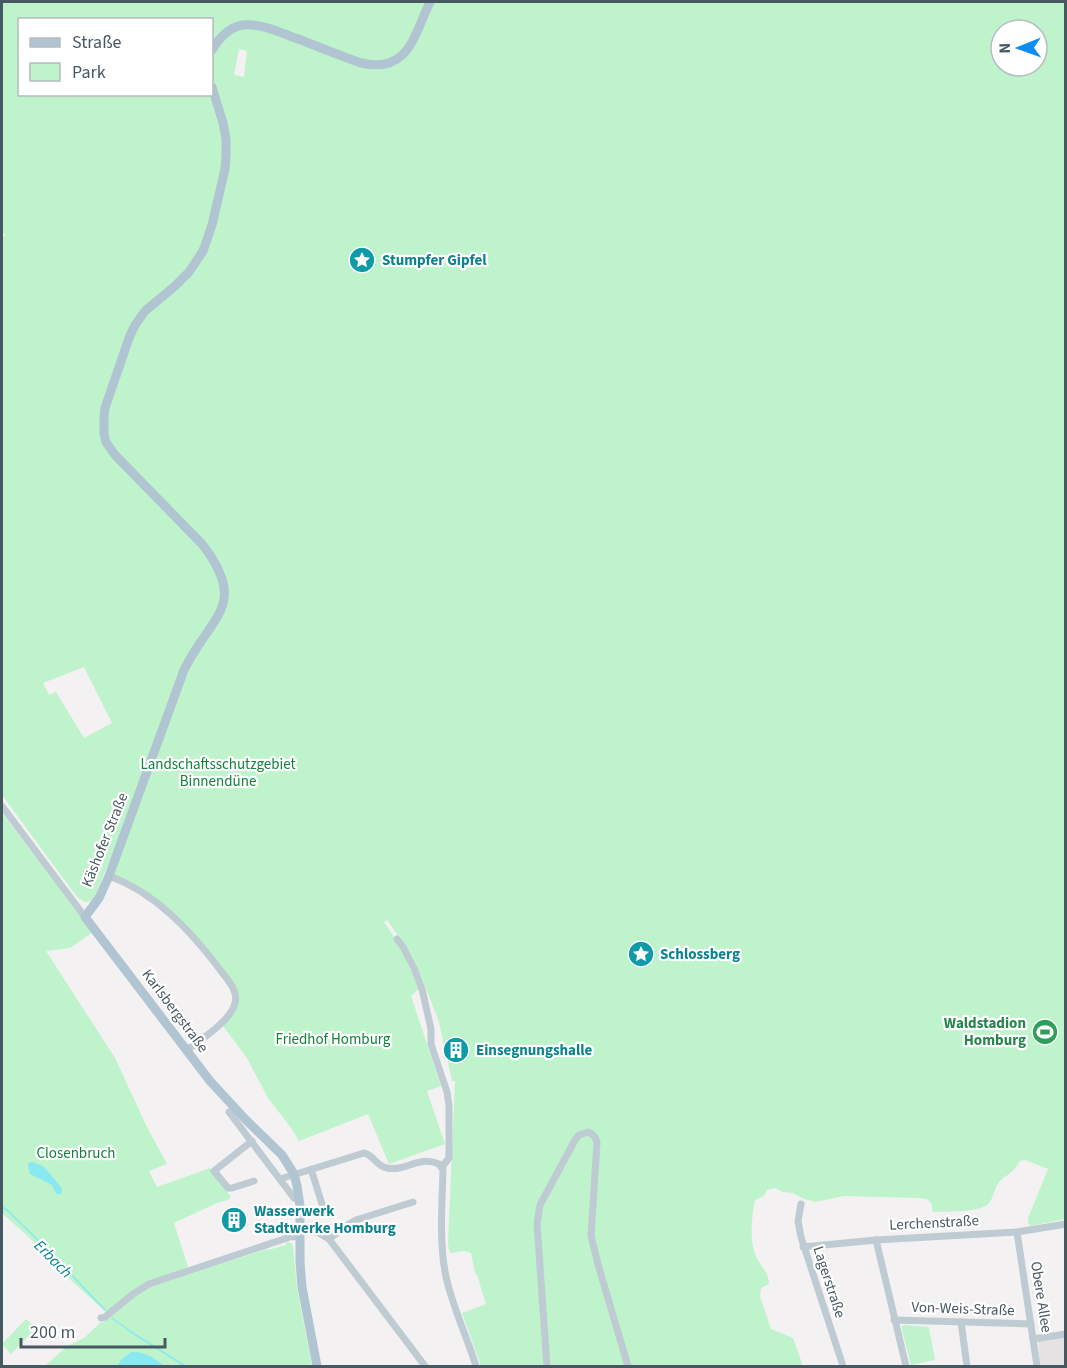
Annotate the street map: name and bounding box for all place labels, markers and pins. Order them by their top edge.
place icon: Stumpfer Gipfel [347,245,377,275]
place label: Stumpfer Gipfel [382,250,487,271]
place icon: Schlossberg [626,939,656,969]
place label: Schlossberg [660,944,740,965]
place label: Waldstadion Homburg [944,1013,1026,1051]
sports icon: Waldstadion Homburg [1030,1017,1060,1047]
building icon: Einsegnungshalle [441,1035,471,1065]
place label: Einsegnungshalle [476,1040,593,1061]
place label: Wasserwerk Stadtwerke Homburg [254,1201,396,1239]
building icon: Wasserwerk Stadtwerke Homburg [219,1205,249,1235]

